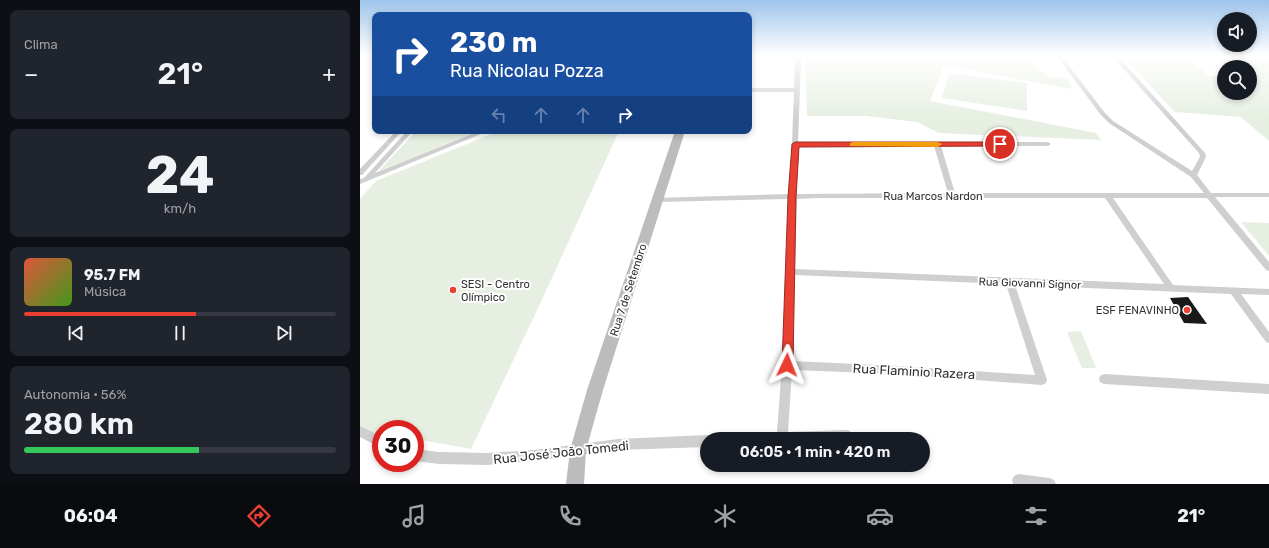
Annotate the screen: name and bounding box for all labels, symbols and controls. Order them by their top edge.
map controls [1217,12,1257,100]
button: sound [1217,12,1257,52]
text: 230 m [450,26,537,59]
icon: right [384,28,436,80]
text: Clima [24,37,58,52]
text: 21° [158,56,203,92]
text: Rua Nicolau Pozza [450,60,604,82]
button: search [1217,60,1257,100]
text: − [24,61,38,88]
text: + [322,61,336,88]
icon: left [488,104,510,126]
icon: ahead [530,104,552,126]
icon: ahead [572,104,594,126]
icon: right [614,104,636,126]
pin [983,127,1017,161]
icon: arrive [989,133,1011,155]
text: 24 [145,144,215,206]
street label: Rua Marcos Nardon [883,190,983,203]
text: km/h [164,201,196,216]
street label: Rua 7 de Setembro [607,242,650,338]
text: 95.7 FM [84,266,141,284]
street label: Rua Giovanni Signor [978,275,1082,292]
place label: SESI - Centro Olímpico [461,278,530,304]
text: Música [84,284,126,299]
marker: SESI - Centro Olímpico [448,285,458,295]
place label: ESF FENAVINHO [1096,304,1179,317]
marker: ESF FENAVINHO [1182,305,1192,315]
icon: previous [65,322,87,344]
icon: pause [169,322,191,344]
icon: next [273,322,295,344]
position arrow [766,344,808,386]
street label: Rua Flaminio Razera [852,361,976,382]
text: Autonomia · 56% [24,387,126,402]
text: 280 km [24,406,134,442]
speed limit sign: 30 [372,420,424,472]
street label: Rua José João Tomedi [493,438,630,467]
text: 06:05 · 1 min · 420 m [740,443,890,461]
icon: directions [245,502,273,530]
icon: music [400,502,428,530]
icon: phone [556,502,584,530]
icon: climate [711,502,739,530]
icon: car [866,502,894,530]
icon: filters [1022,502,1050,530]
text: 06:04 [64,505,117,527]
text: 21° [1177,505,1205,527]

